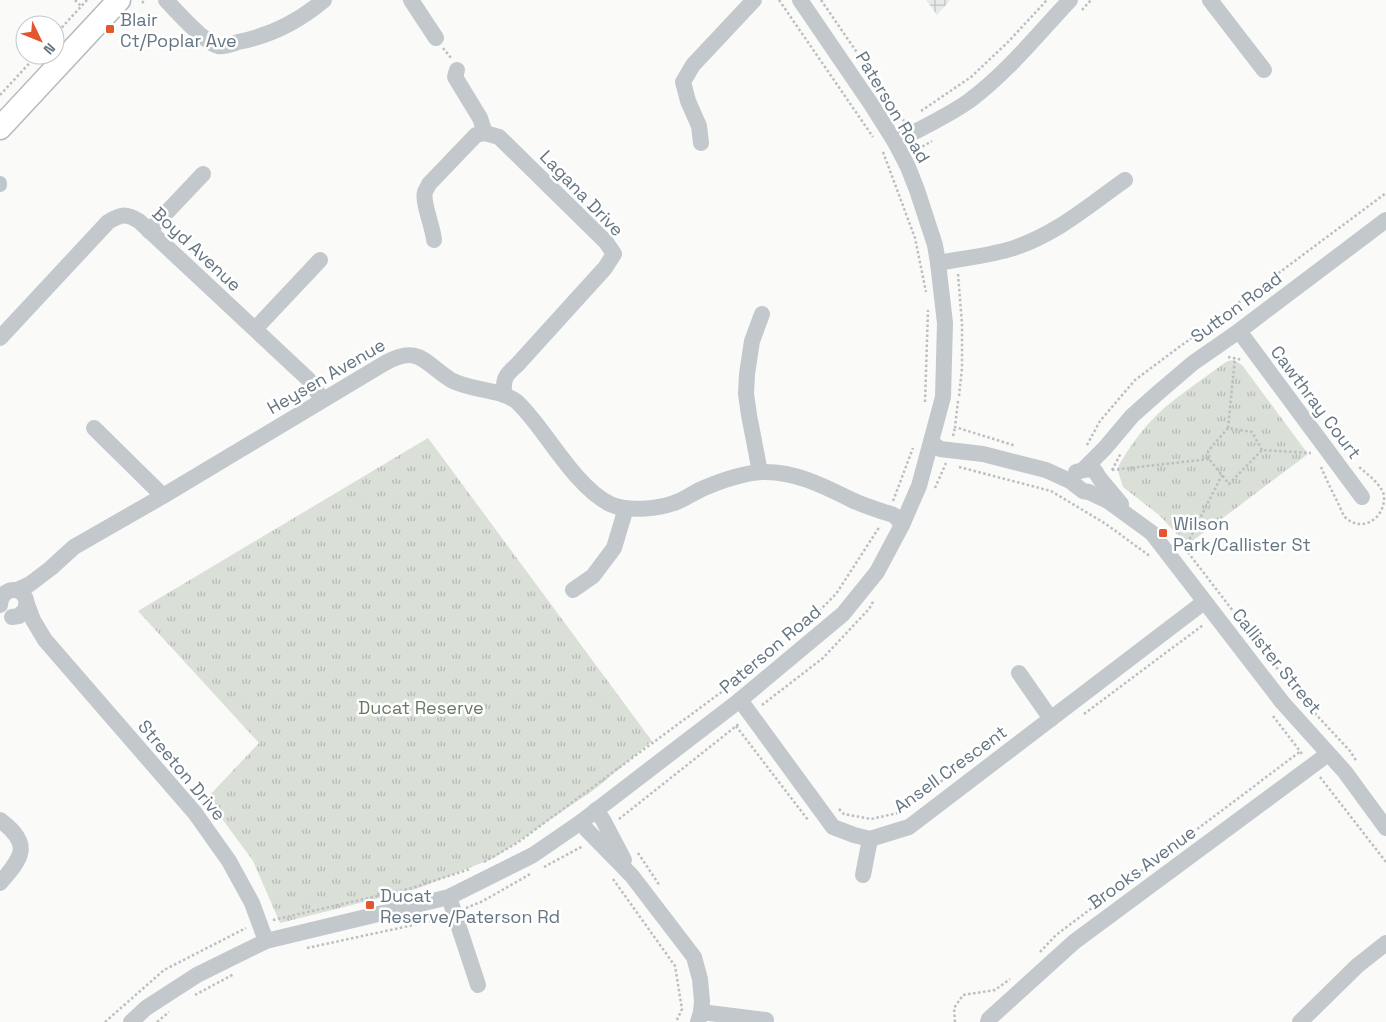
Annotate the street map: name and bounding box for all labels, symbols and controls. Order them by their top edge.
place label: Blair Ct/Poplar Ave [120,8,237,52]
north arrow [15,15,65,65]
marker: Blair Ct/Poplar Ave [104,23,116,35]
text: N [40,39,59,58]
street label: Paterson Road [851,47,935,167]
street label: Lagana Drive [535,145,629,241]
street label: Boyd Avenue [148,202,246,296]
street label: Sutton Road [1186,266,1286,348]
street label: Heysen Avenue [263,333,389,419]
street label: Cawthray Court [1266,341,1366,463]
place label: Wilson Park/Callister St [1173,512,1311,556]
marker: Wilson Park/Callister St [1157,527,1169,539]
street label: Paterson Road [714,600,826,698]
street label: Callister Street [1227,603,1327,719]
park label: Ducat Reserve [358,696,484,719]
street label: Streeton Drive [133,715,231,825]
street label: Ansell Crescent [889,720,1011,818]
street label: Brooks Avenue [1084,820,1200,914]
place label: Ducat Reserve/Paterson Rd [380,884,560,928]
marker: Ducat Reserve/Paterson Rd [364,899,376,911]

